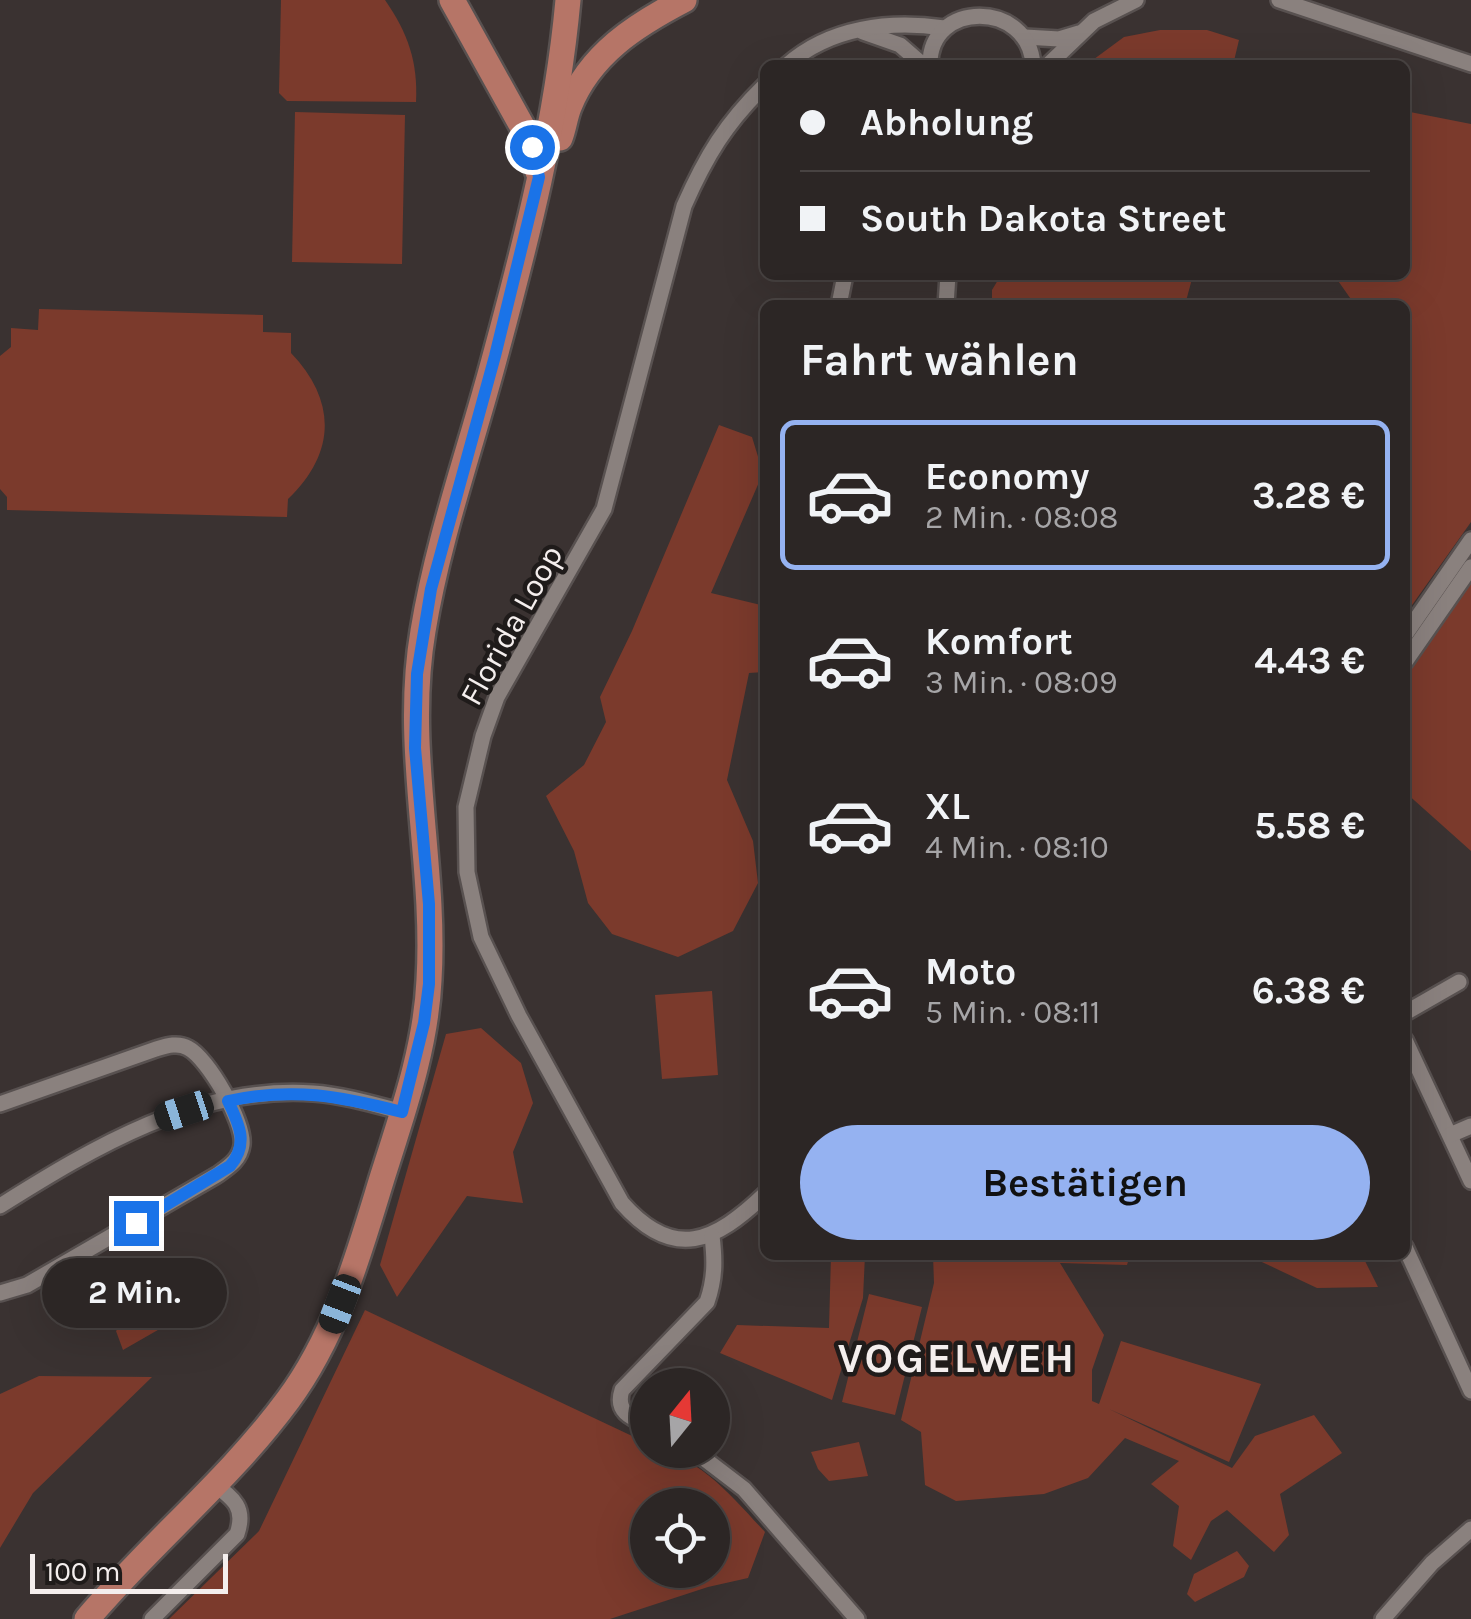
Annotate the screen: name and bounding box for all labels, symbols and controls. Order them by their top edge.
text: Abholung [860,100,1033,145]
route start [510,125,555,170]
text: South Dakota Street [860,196,1226,241]
text: Fahrt wählen [800,334,1079,386]
icon: car [805,450,895,540]
text: Economy [925,454,1089,499]
text: 3.28 € [1252,473,1365,518]
text: 2 Min. · 08:08 [925,499,1118,536]
street label: Florida Loop [452,539,571,712]
icon: car [805,615,895,705]
text: Komfort [925,619,1073,664]
text: 4.43 € [1254,638,1365,683]
text: 3 Min. · 08:09 [925,664,1118,701]
icon: car [805,780,895,870]
text: XL [925,784,970,829]
text: 5.58 € [1254,803,1365,848]
text: 4 Min. · 08:10 [925,829,1109,866]
icon: car [805,945,895,1035]
text: Moto [925,949,1016,994]
text: 6.38 € [1252,968,1365,1013]
text: 5 Min. · 08:11 [925,994,1100,1031]
car [151,1087,217,1135]
button: Bestätigen [800,1125,1370,1240]
route end [114,1201,159,1246]
callout: 2 Min. [44,1258,228,1328]
car [315,1271,365,1337]
text: 2 Min. [88,1274,181,1311]
district label: VOGELWEH [837,1333,1077,1383]
north arrow [630,1368,730,1468]
map controls [630,1368,730,1588]
button: locate [630,1488,730,1588]
scale bar [30,1549,228,1594]
text: 100 m [45,1555,120,1588]

